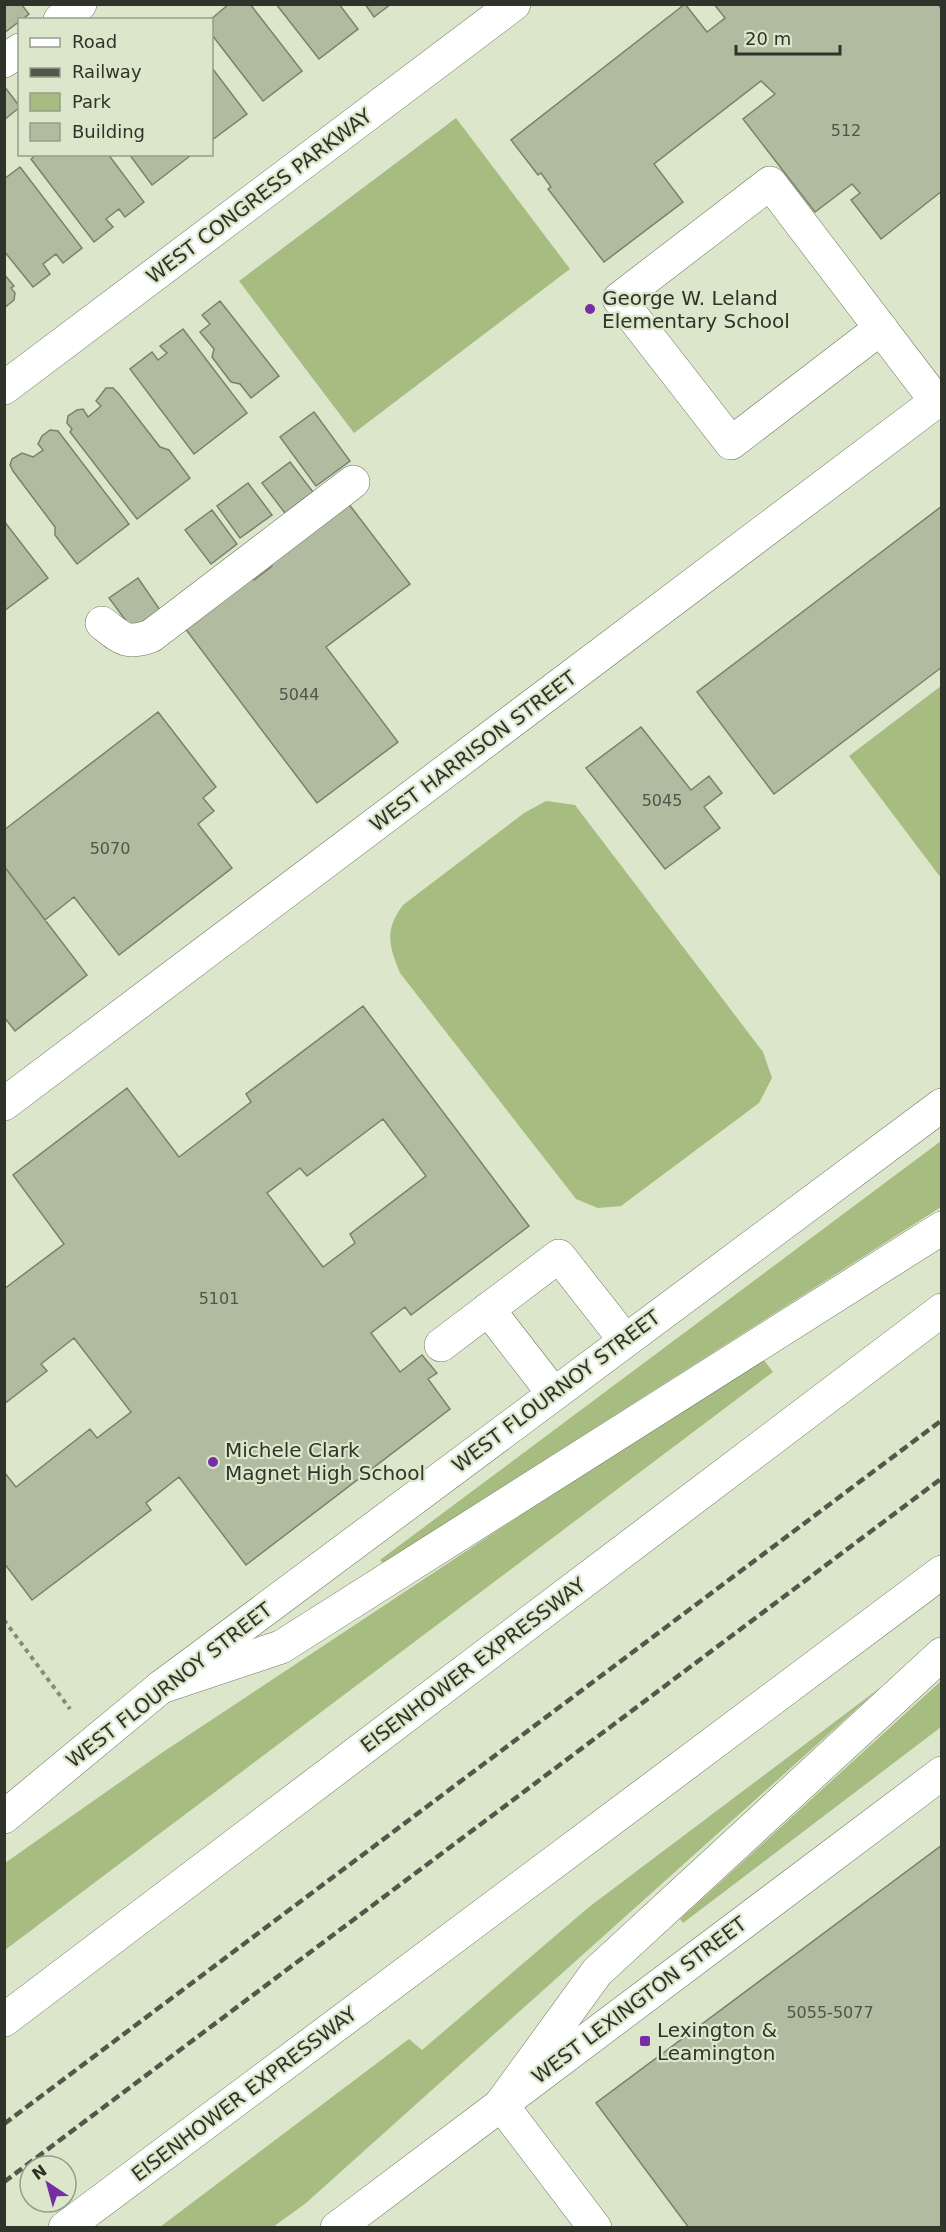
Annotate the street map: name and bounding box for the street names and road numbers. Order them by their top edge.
street label: WEST CONGRESS PARKWAY [142,103,377,289]
street label: WEST HARRISON STREET [365,665,582,836]
street label: WEST FLOURNOY STREET [447,1304,665,1477]
street label: EISENHOWER EXPRESSWAY [356,1572,591,1758]
street label: WEST FLOURNOY STREET [61,1597,277,1773]
street label: WEST LEXINGTON STREET [527,1911,752,2089]
street label: EISENHOWER EXPRESSWAY [127,2001,362,2187]

